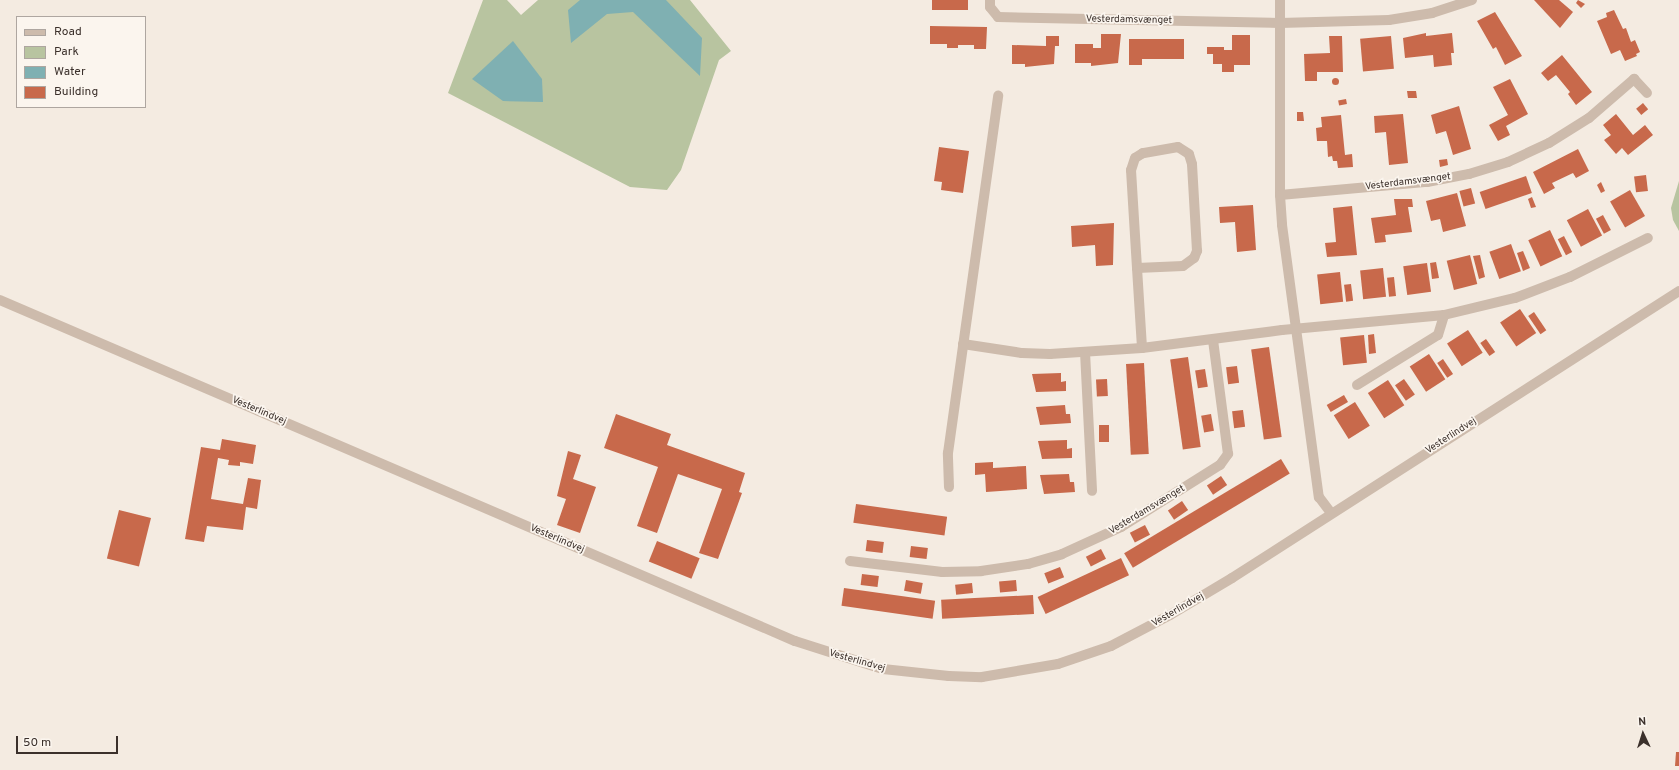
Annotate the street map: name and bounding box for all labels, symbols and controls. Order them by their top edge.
street label: Vesterdamsvænget [1086,13,1172,27]
legend [16,16,146,108]
text: Road [54,24,82,40]
text: Park [54,44,79,60]
text: Water [54,64,86,80]
text: Building [54,84,98,100]
street label: Vesterdamsvænget [1364,171,1452,193]
street label: Vesterlindvej [230,394,288,428]
street label: Vesterlindvej [1423,415,1479,457]
street label: Vesterdamsvænget [1107,483,1187,537]
street label: Vesterlindvej [528,522,586,556]
street label: Vesterlindvej [1150,590,1206,630]
street label: Vesterlindvej [827,647,887,675]
north arrow [1623,714,1663,754]
text: N [1638,715,1647,729]
scale bar [18,728,120,754]
text: 50 m [23,735,51,751]

